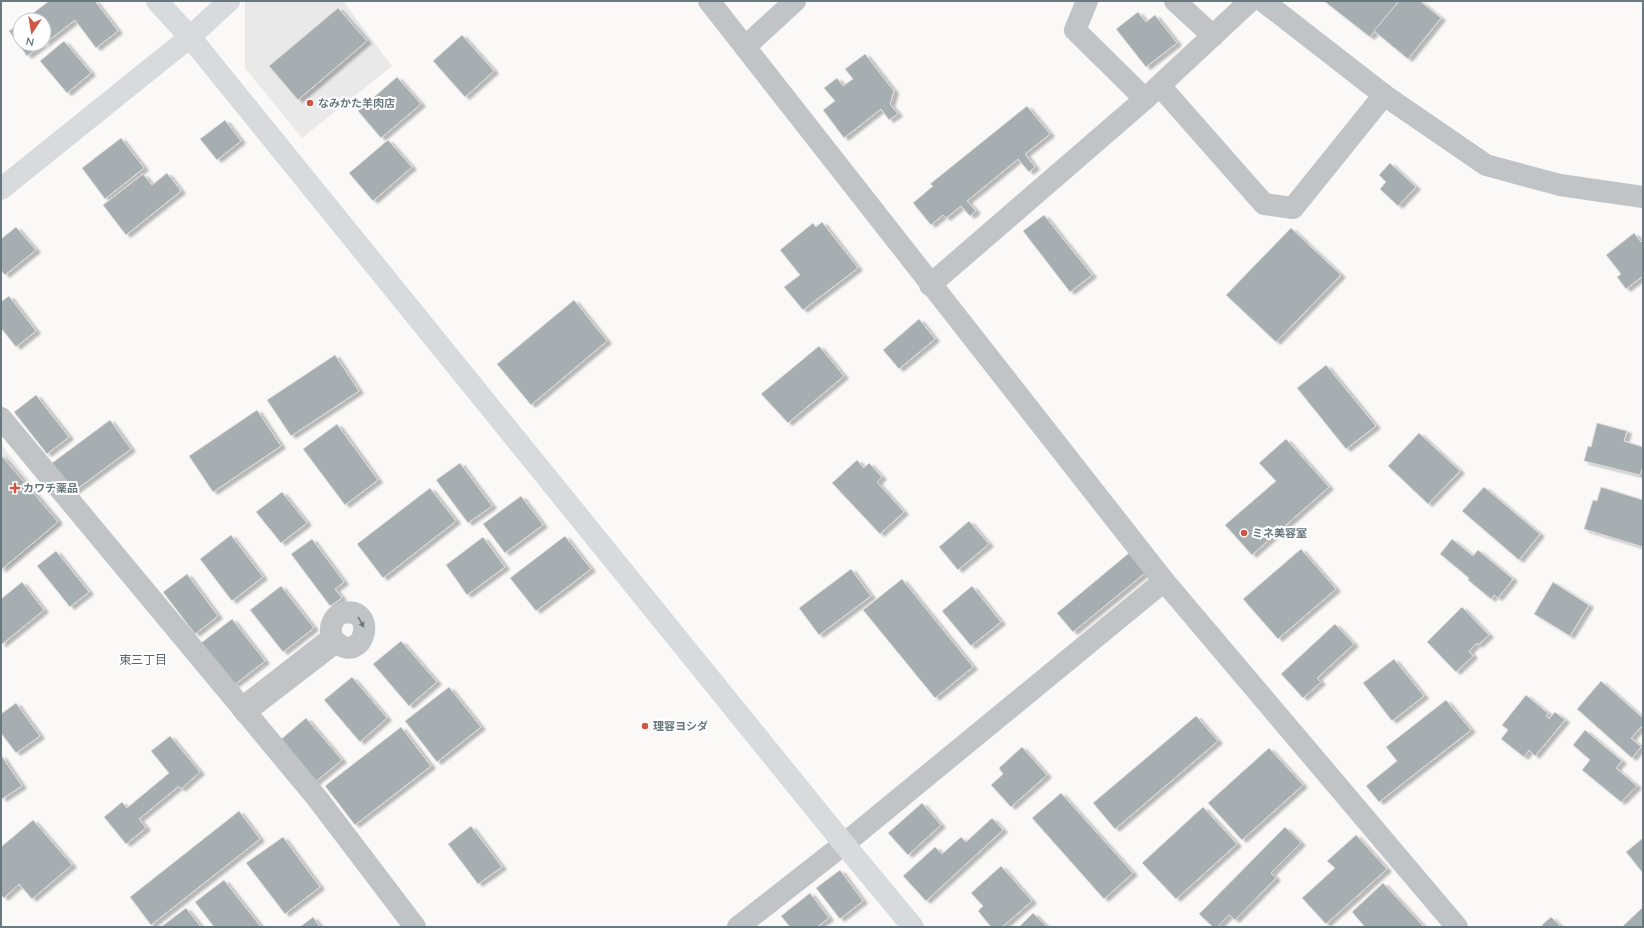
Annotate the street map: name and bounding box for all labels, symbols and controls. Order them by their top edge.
north arrow [12,12,52,52]
text: N [25,34,35,49]
place label: なみかた羊肉店 [318,96,395,110]
marker: なみかた羊肉店 [305,98,315,108]
place label: カワチ薬品 [23,481,78,495]
marker: カワチ薬品 [10,483,20,493]
place label: ミネ美容室 [1252,526,1307,540]
marker: ミネ美容室 [1239,528,1249,538]
one-way arrow [358,616,365,628]
district label: 東三丁目 [119,652,167,667]
place label: 理容ヨシダ [653,719,708,733]
marker: 理容ヨシダ [640,721,650,731]

